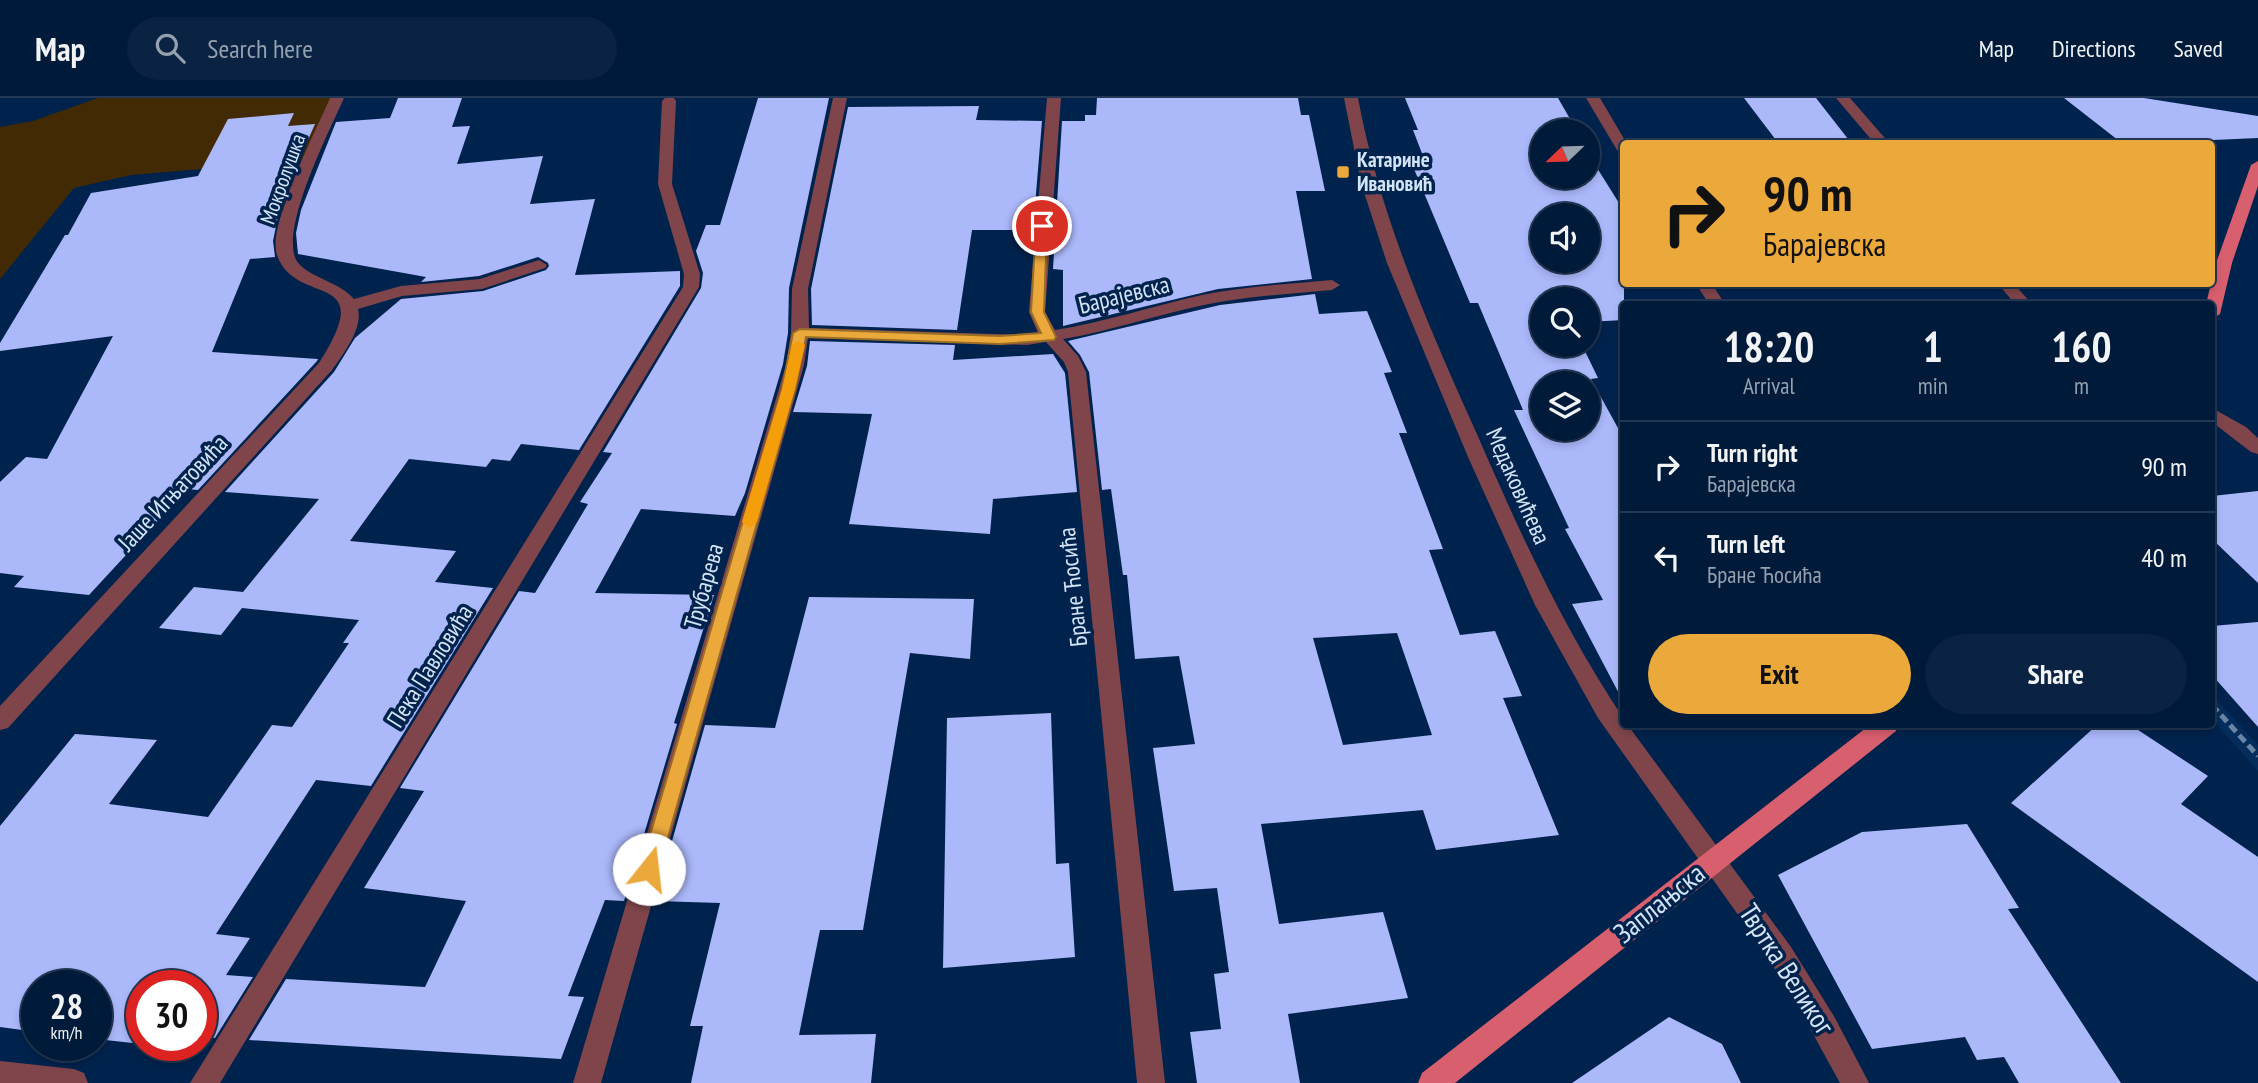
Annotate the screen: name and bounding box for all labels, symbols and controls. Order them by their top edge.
search box [127,17,617,80]
text: Map [35,27,85,70]
icon: search [151,29,189,67]
text: Search here [207,32,313,65]
text: Map [1979,33,2014,64]
text: Directions [2052,33,2136,64]
text: Saved [2174,33,2223,64]
north arrow [1530,119,1600,189]
map controls [1530,119,1600,441]
street label: Мокролушка [254,130,311,228]
place label: Катарине Ивановић [1357,146,1432,197]
text: 90 m [1763,161,1852,225]
marker: Катарине Ивановић [1335,164,1351,180]
icon: right [1648,168,1739,259]
pin [1012,196,1072,256]
button: sound [1530,203,1600,273]
icon: arrive [1023,207,1061,245]
text: Барајевска [1763,223,1886,265]
street label: Барајевска [1075,268,1173,321]
button: search [1530,287,1600,357]
text: 18:20 [1723,319,1814,374]
text: 1 [1923,319,1943,374]
text: 160 [2051,319,2112,374]
button: layers [1530,371,1600,441]
text: Arrival [1743,371,1795,400]
text: min [1918,371,1948,400]
text: m [2074,371,2089,400]
street label: Медаковићева [1479,423,1558,549]
street label: Јаше Игњатовића [110,428,234,558]
text: Turn right [1707,436,1798,469]
icon: right [1648,448,1686,486]
text: 90 m [2141,450,2187,483]
text: Барајевска [1707,469,1796,498]
street label: Бране Ћосића [1051,526,1094,648]
text: Turn left [1707,527,1785,560]
icon: left [1648,539,1686,577]
street label: Трубарева [677,540,730,632]
text: 40 m [2141,541,2187,574]
text: Бране Ћосића [1707,560,1822,589]
street label: Пека Павловића [380,599,480,733]
button: Exit [1648,634,1911,714]
button: Share [1925,634,2187,714]
position arrow [612,832,686,906]
street label: Заплањска [1605,855,1712,951]
street label: Твртка Великог [1731,896,1844,1042]
speed limit sign: 30 [126,970,217,1061]
text: 28 [50,983,83,1029]
text: km/h [51,1021,82,1044]

